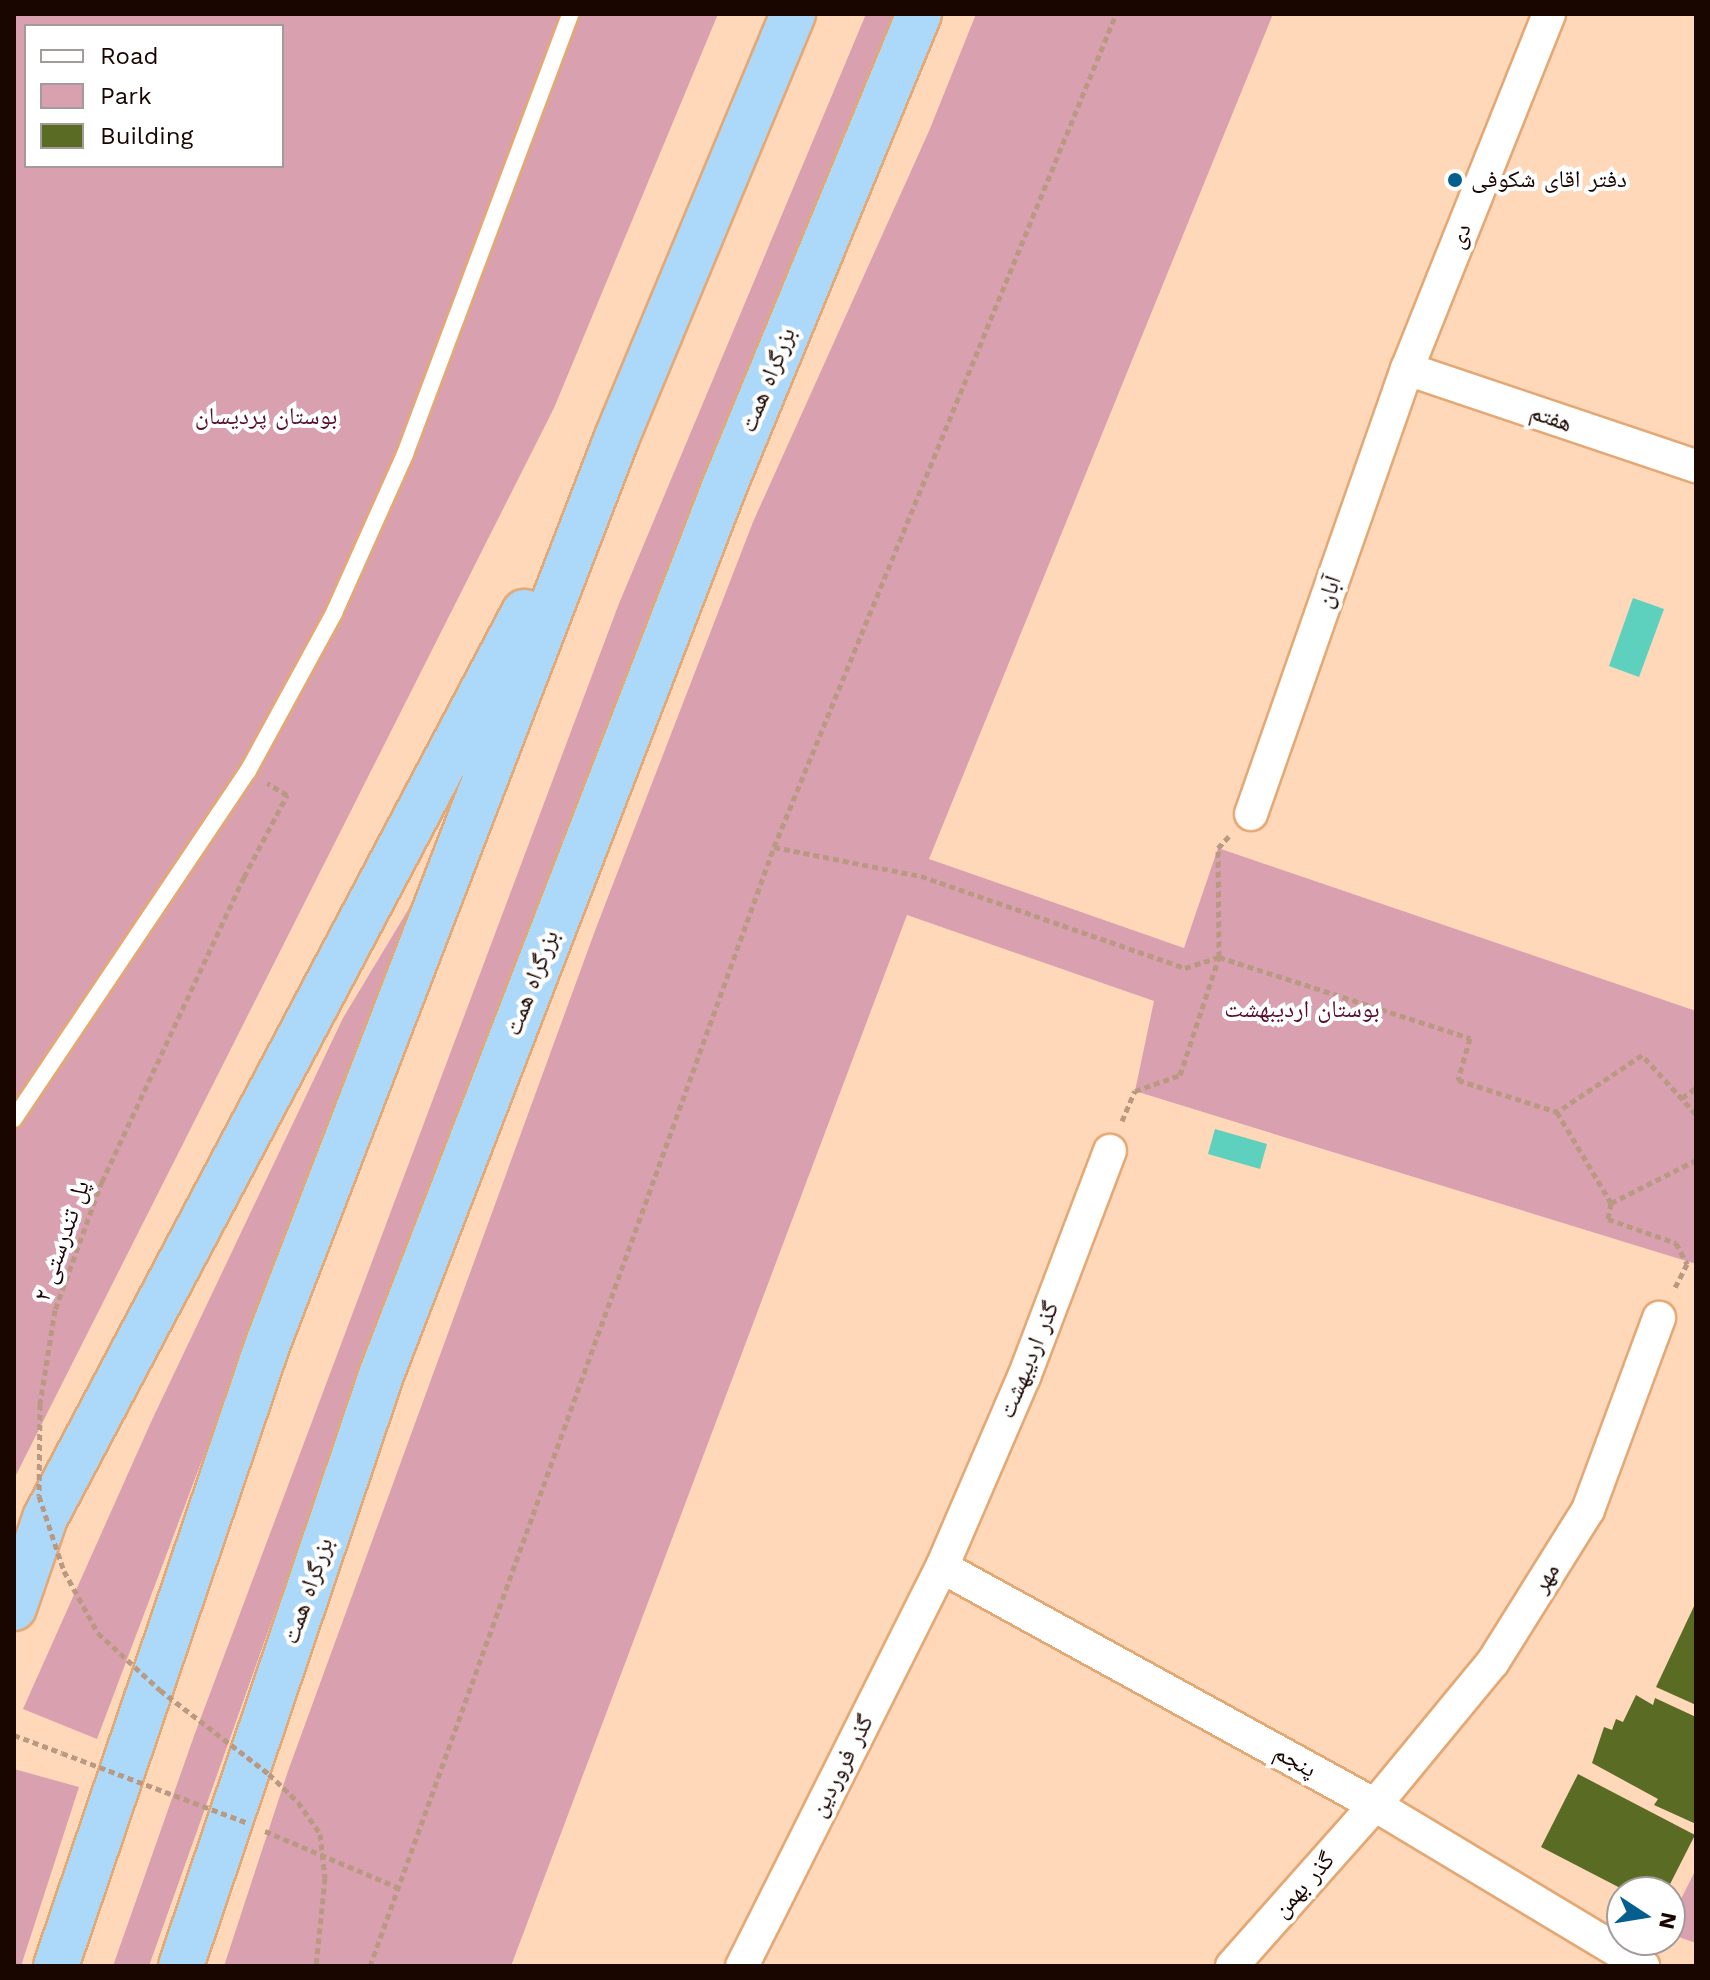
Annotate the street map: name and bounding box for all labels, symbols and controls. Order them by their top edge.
legend [24,24,284,168]
text: Road [100,42,159,70]
text: Park [100,82,152,110]
text: Building [100,122,193,150]
place label: دفتر اقای شکوفی [1471,166,1627,194]
marker: دفتر اقای شکوفی [1446,171,1464,189]
street label: دی [1442,219,1478,253]
street label: بزرگراه همت [734,323,802,437]
street label: هفتم [1526,397,1576,439]
park label: بوستان پردیسان [195,403,337,431]
street label: آبان [1310,572,1348,612]
street label: بزرگراه همت [499,926,565,1040]
park label: بوستان اردیبهشت [1224,996,1380,1024]
street label: پل تندرستی ۲ [28,1177,96,1305]
street label: گذر اردیبهشت [992,1297,1066,1423]
street label: بزرگراه همت [276,1534,340,1648]
street label: مهر [1526,1558,1566,1598]
street label: گذر فروردین [804,1710,880,1822]
street label: پنجم [1269,1738,1321,1784]
street label: گذر بهمن [1267,1846,1341,1924]
north arrow [1606,1876,1686,1956]
text: N [1654,1910,1682,1931]

